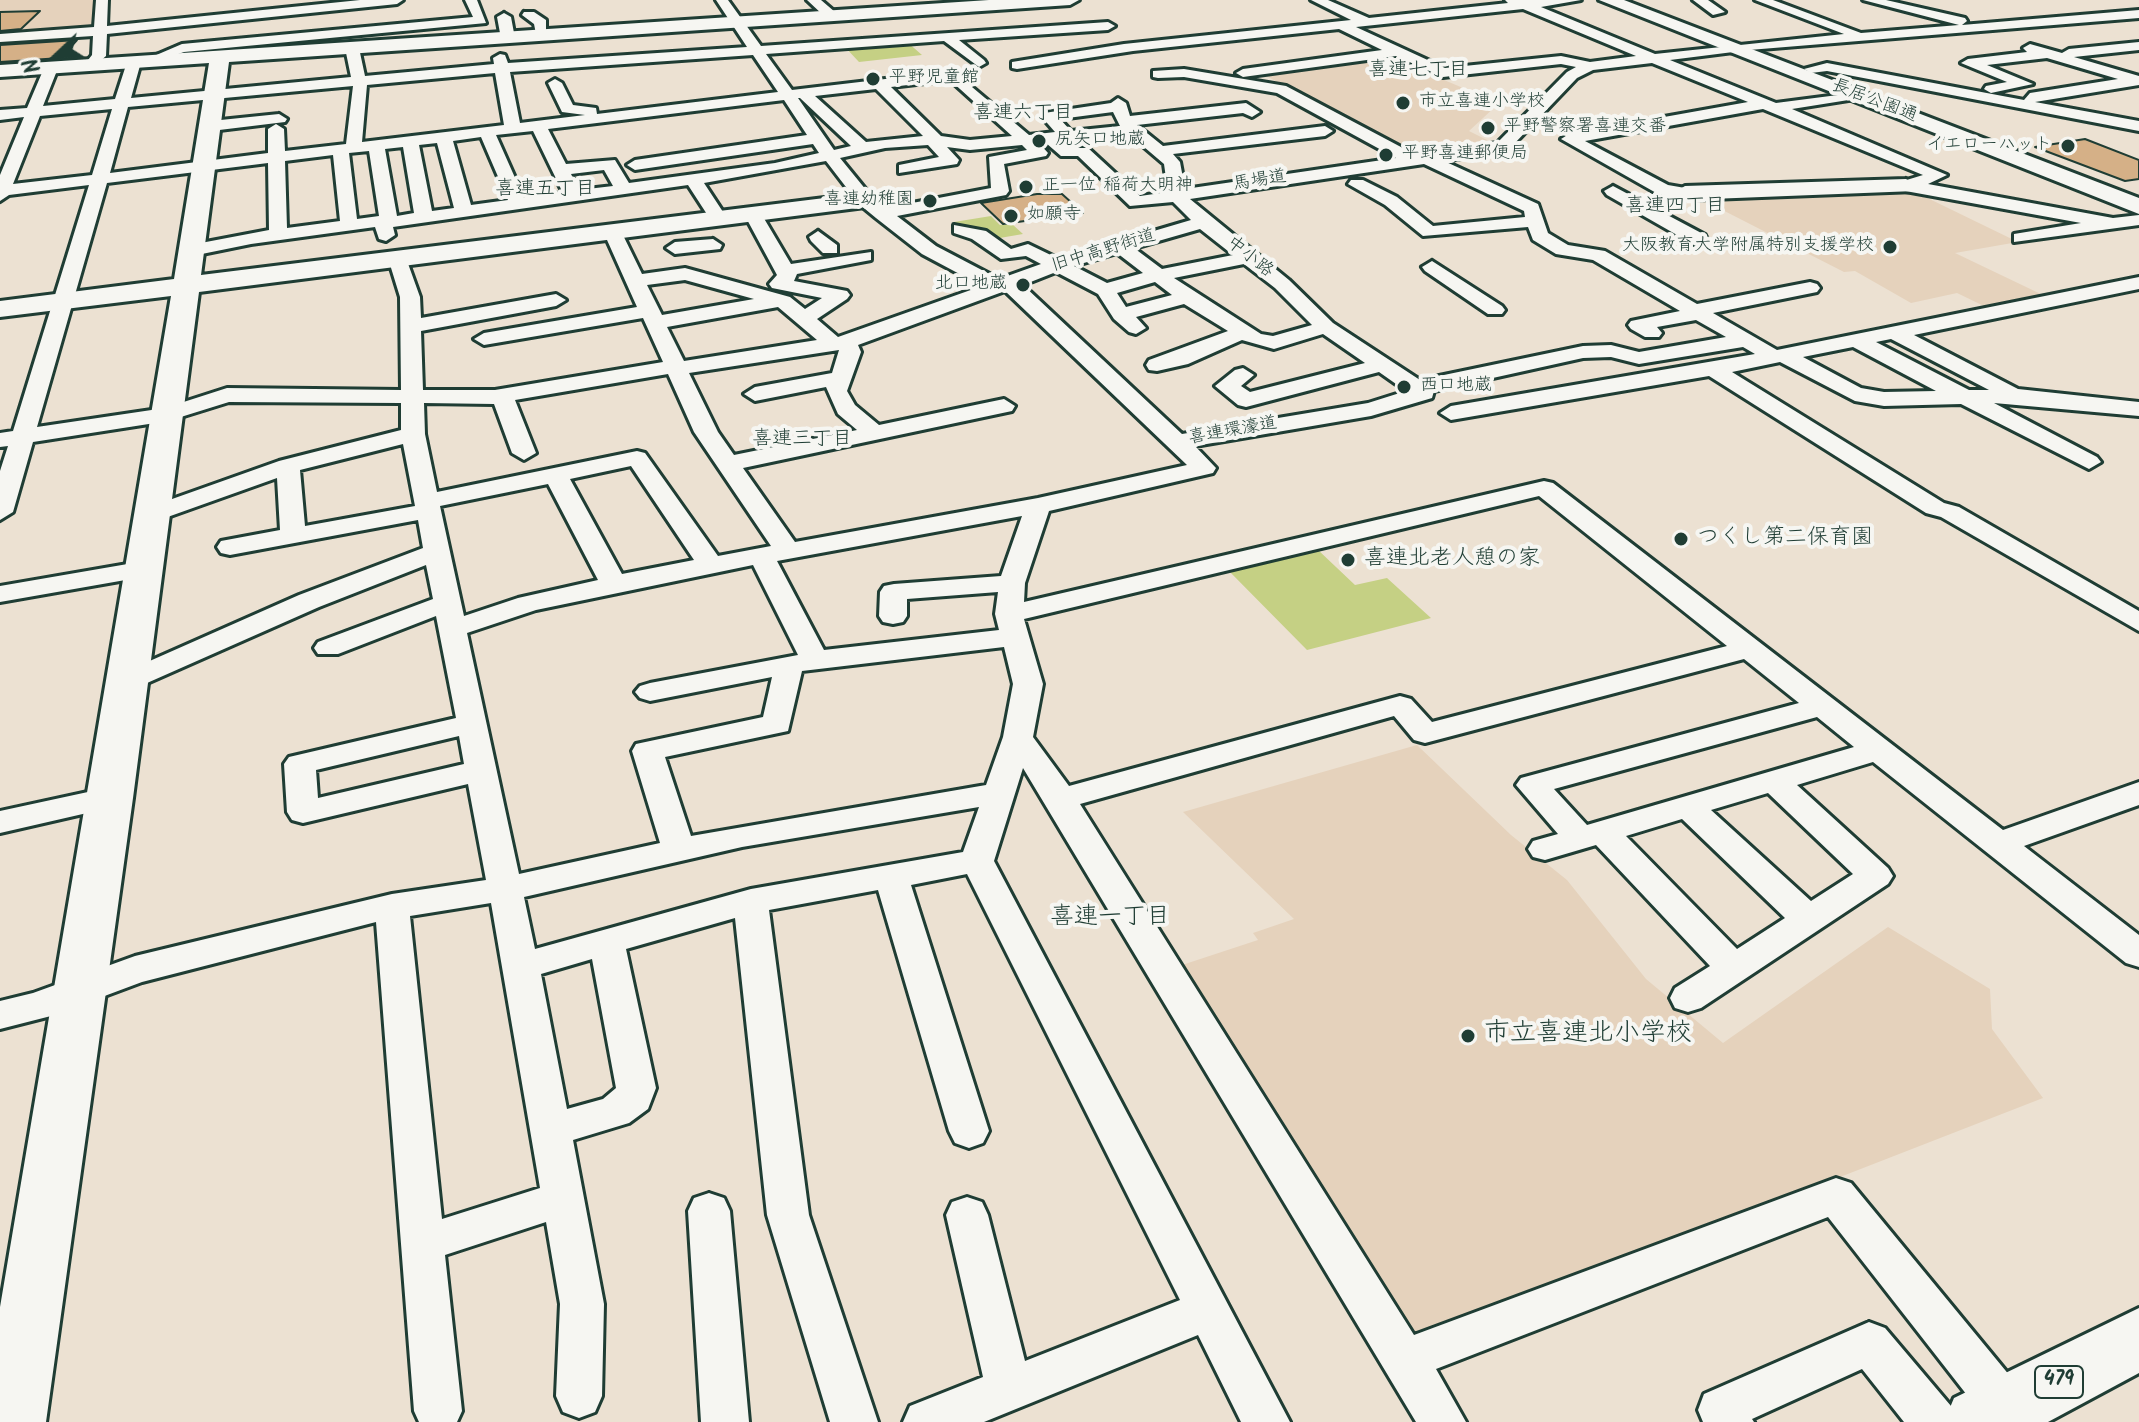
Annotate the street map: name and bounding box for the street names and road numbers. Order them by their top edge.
street label: 長居公園通 [1828,76,1920,128]
street label: 馬場道 [1232,167,1288,197]
street label: 旧中高野街道 [1049,226,1159,278]
street label: 中小路 [1221,233,1277,283]
street label: 喜連環濠道 [1187,414,1279,450]
road number: 479 [2035,1366,2083,1398]

